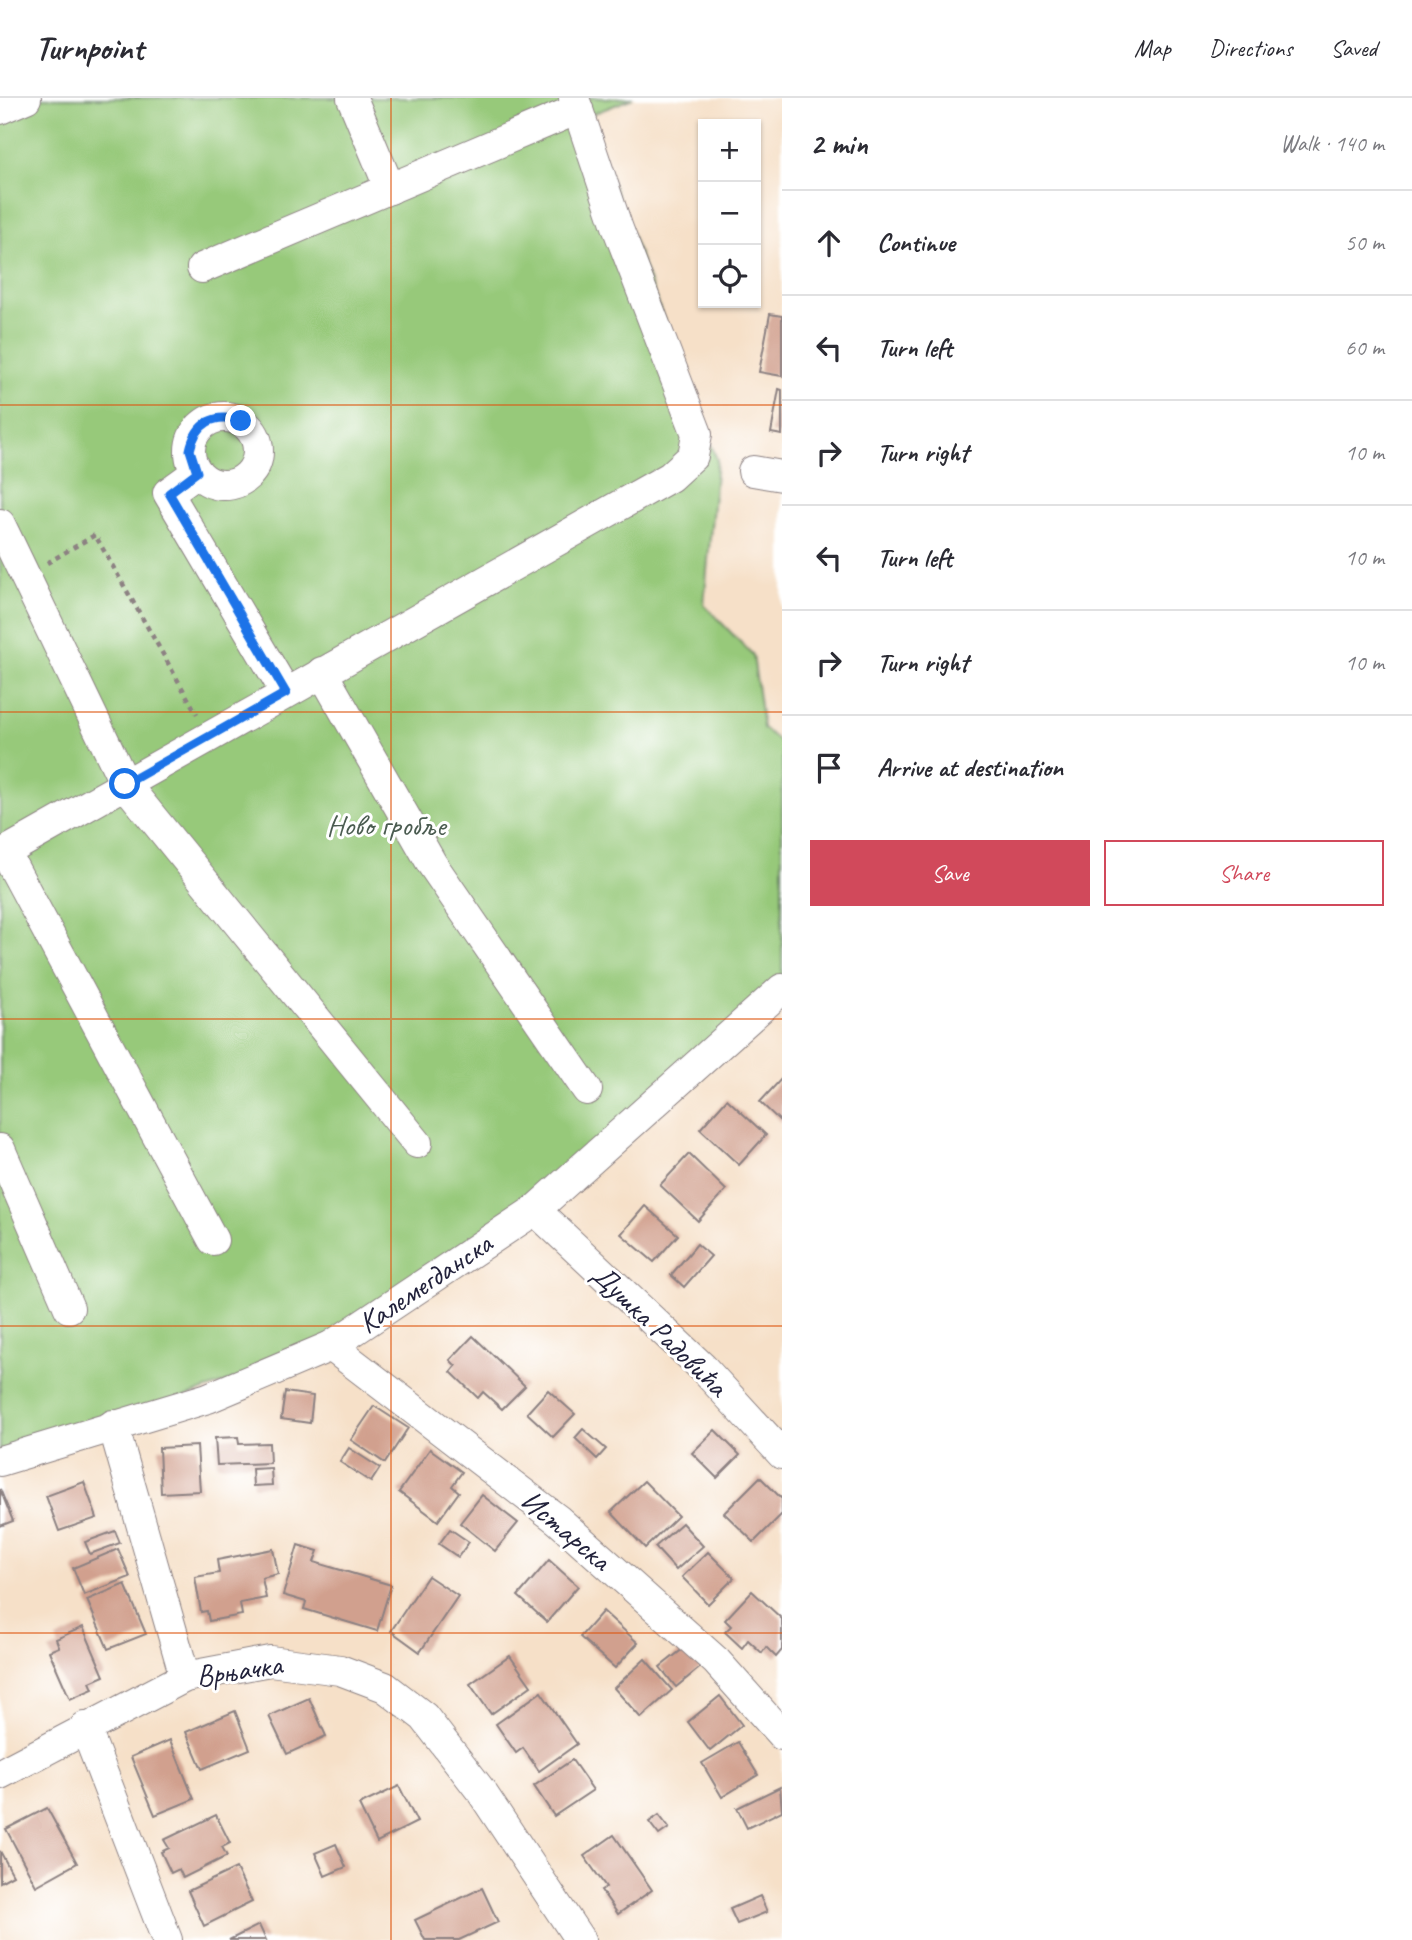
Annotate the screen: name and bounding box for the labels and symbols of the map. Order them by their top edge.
route end [225,405,256,436]
route start [109,768,140,799]
park label: Ново гробље [327,806,448,844]
street label: Калемегданска [351,1223,501,1342]
street label: Душка Радовића [584,1256,738,1406]
street label: Истарска [513,1481,620,1580]
street label: Врњачка [194,1645,286,1695]

